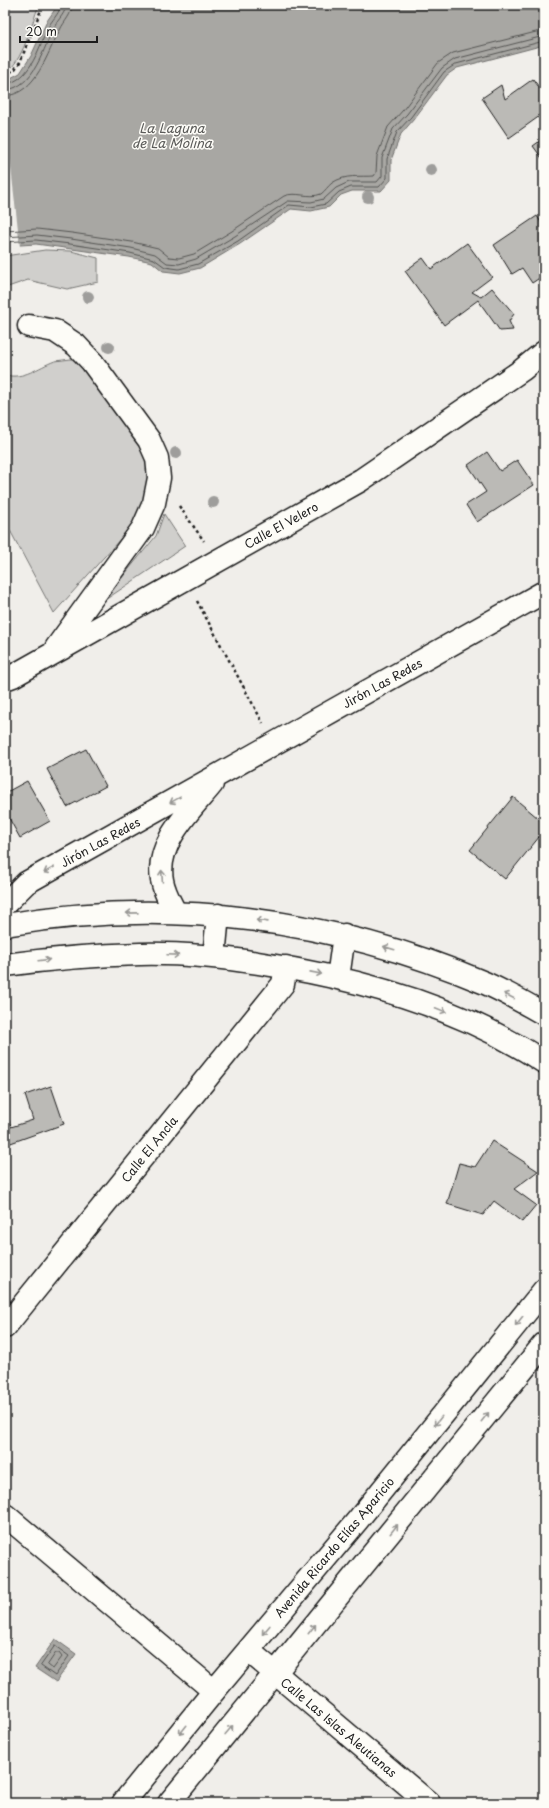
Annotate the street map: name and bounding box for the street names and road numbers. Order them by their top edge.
street label: Calle El Velero [241,497,322,553]
street label: Jirón Las Redes [339,653,426,712]
street label: Jirón Las Redes [57,812,144,871]
street label: Calle El Ancla [117,1111,182,1186]
street label: Avenida Ricardo Elías Aparicio [270,1473,398,1621]
street label: Calle Las Islas Aleutianas [277,1673,401,1781]

